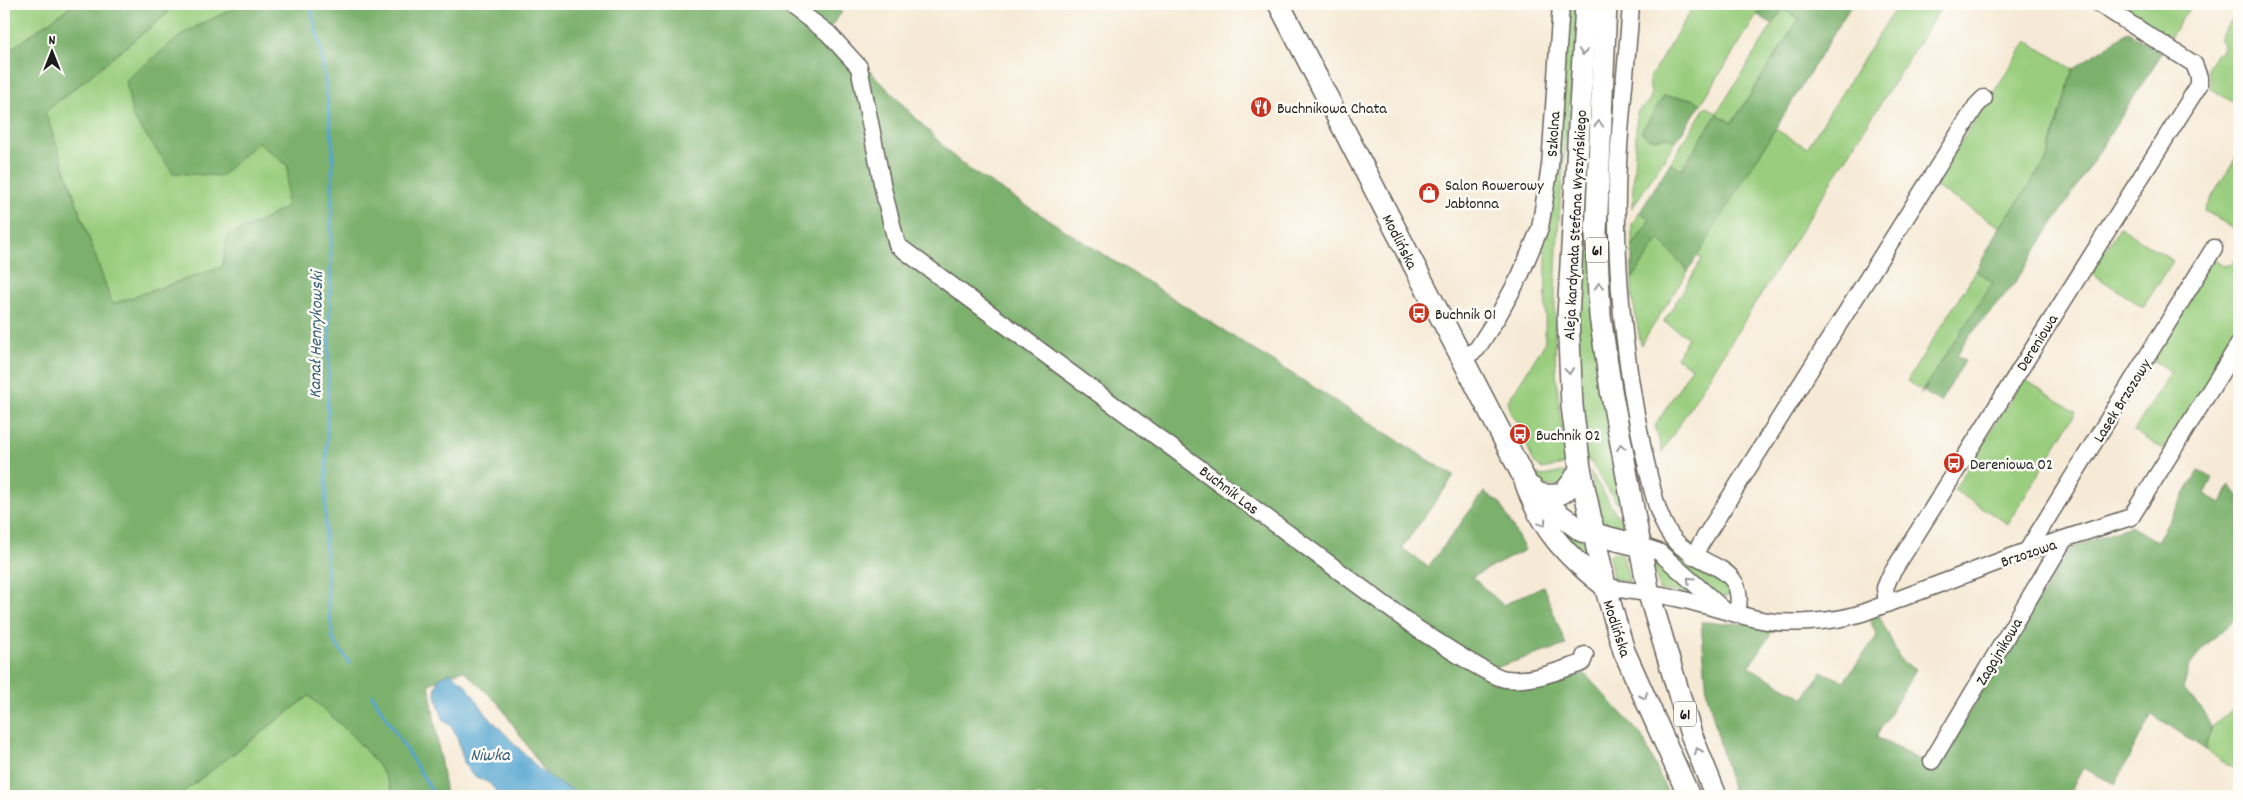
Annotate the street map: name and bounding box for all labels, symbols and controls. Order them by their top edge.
north arrow [28,28,78,78]
text: N [49,31,56,51]
one-way arrow [1577,49,1588,57]
restaurant icon: Buchnikowa Chata [1249,95,1273,119]
place label: Buchnikowa Chata [1277,98,1387,121]
street label: Aleja kardynała Stefana Wyszyńskiego [1559,109,1594,341]
street label: Szkolna [1541,110,1568,158]
one-way arrow [1594,120,1605,128]
place label: Salon Rowerowy Jabłonna [1445,175,1544,216]
shop icon: Salon Rowerowy Jabłonna [1417,181,1441,205]
street label: Modlińska [1375,211,1423,274]
road number: 61 [1586,238,1608,262]
water label: Kanał Henrykowski [304,269,331,399]
one-way arrow [1593,282,1604,290]
bus stop icon: Buchnik 01 [1407,301,1431,325]
place label: Buchnik 01 [1435,304,1496,327]
street label: Dereniowa [2012,310,2065,376]
street label: Lasek Brzozowy [2088,355,2158,448]
one-way arrow [1564,367,1575,375]
bus stop icon: Buchnik 02 [1508,422,1532,446]
place label: Buchnik 02 [1536,425,1601,448]
one-way arrow [1617,443,1627,451]
bus stop icon: Dereniowa 02 [1942,451,1966,475]
place label: Dereniowa 02 [1970,454,2053,477]
street label: Buchnik Las [1194,461,1263,521]
one-way arrow [1537,517,1546,526]
street label: Brzozowa [1998,534,2060,575]
one-way arrow [1687,577,1696,586]
street label: Modlińska [1596,597,1636,661]
street label: Zagajnikowa [1971,614,2030,690]
one-way arrow [1637,691,1648,700]
road number: 61 [1674,702,1696,726]
water label: Niwka [470,744,511,769]
one-way arrow [1694,747,1704,756]

